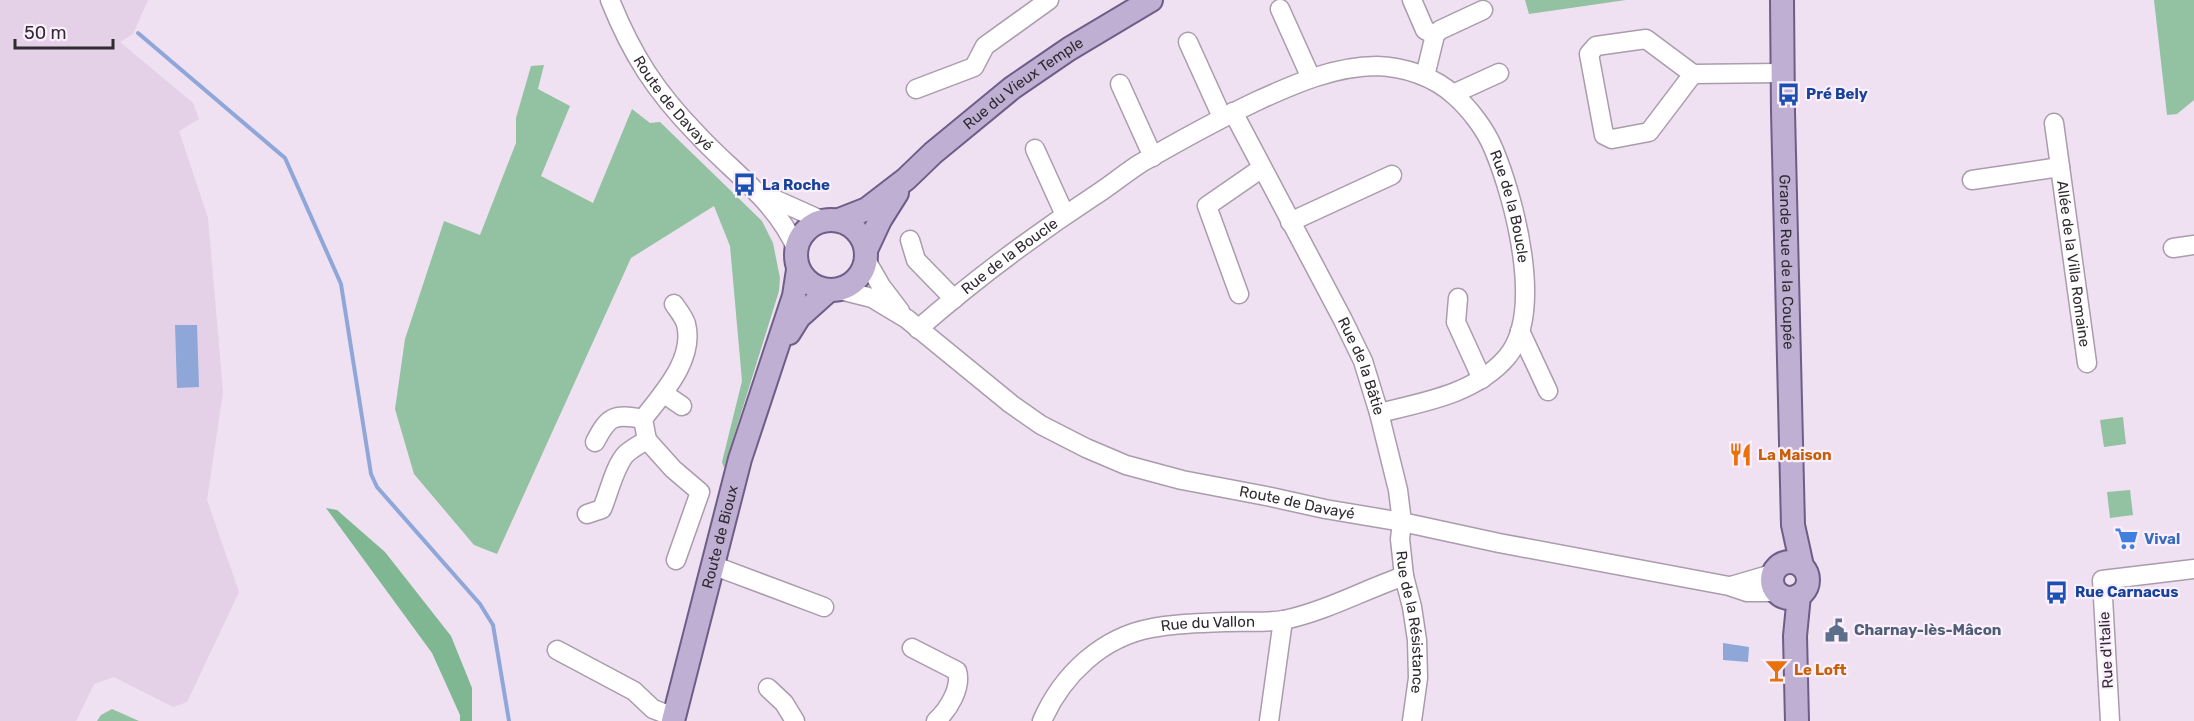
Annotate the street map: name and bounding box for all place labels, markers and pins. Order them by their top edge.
bus stop icon: Pré Bely [1775,81,1801,107]
place label: Pré Bely [1806,85,1868,103]
bus stop icon: La Roche [731,172,757,198]
place label: La Roche [762,176,830,194]
restaurant icon: La Maison [1727,442,1753,468]
place label: La Maison [1758,446,1832,464]
supermarket icon: Vival [2113,526,2139,552]
place label: Vival [2144,530,2180,548]
bus stop icon: Rue Carnacus [2044,579,2070,605]
place label: Rue Carnacus [2075,583,2179,601]
public building icon: Charnay-lès-Mâcon [1823,617,1849,643]
place label: Charnay-lès-Mâcon [1854,621,2001,639]
bar icon: Le Loft [1763,657,1789,683]
place label: Le Loft [1794,661,1847,679]

